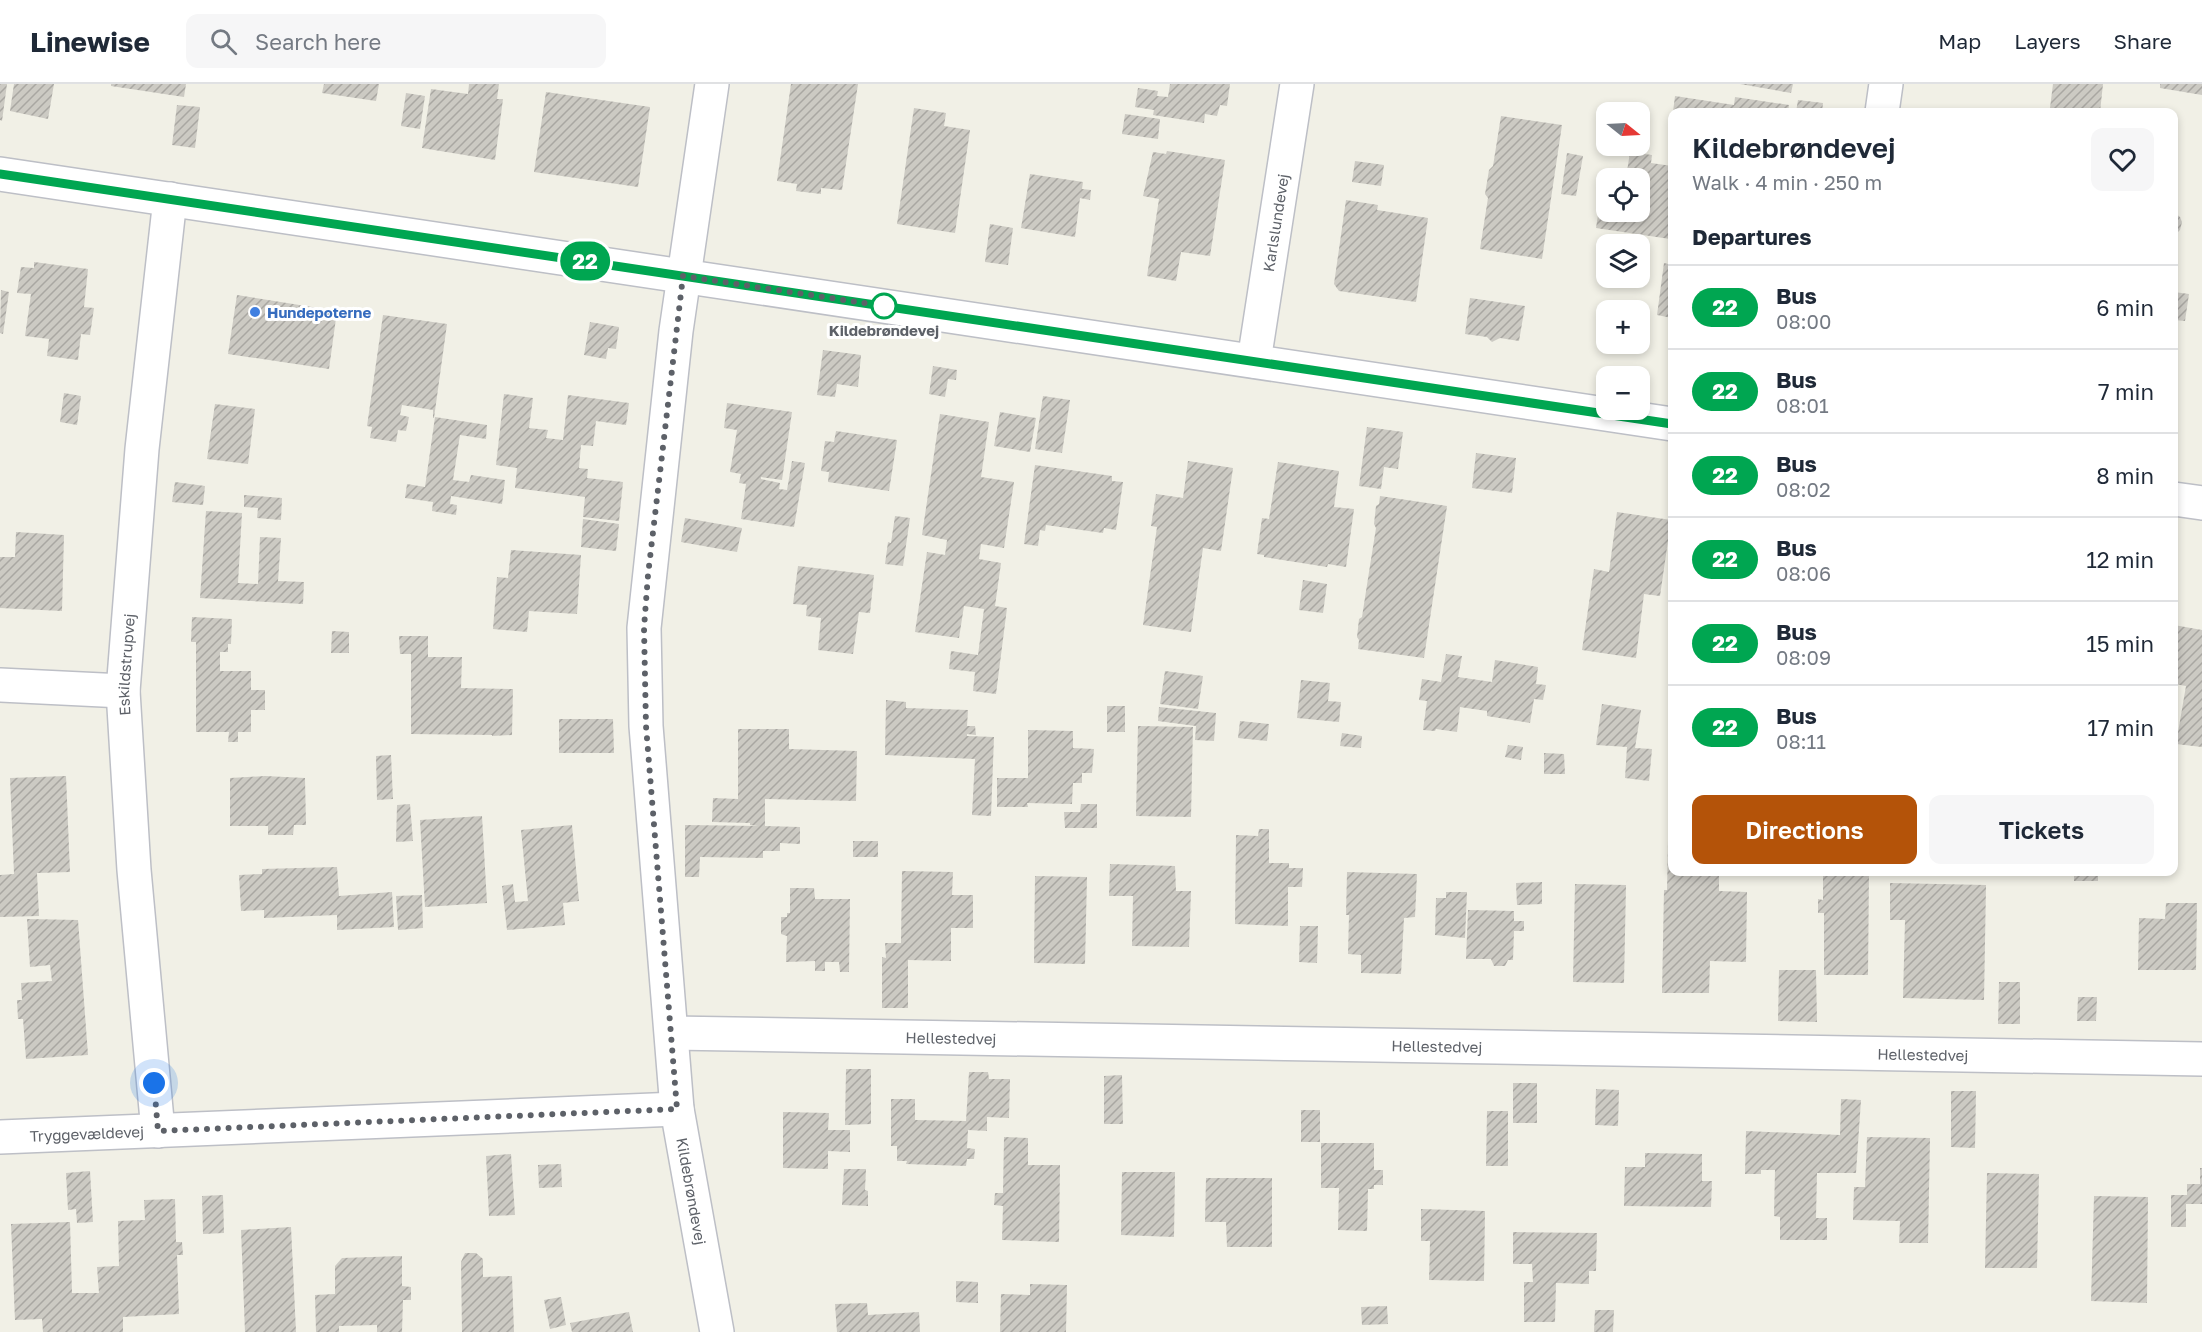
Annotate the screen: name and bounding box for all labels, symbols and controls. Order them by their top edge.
search box [186,14,606,68]
text: Linewise [30,25,150,58]
icon: search [207,25,240,58]
text: Search here [255,28,381,55]
text: Map [1938,28,1981,54]
text: Layers [2014,28,2081,54]
text: Share [2114,28,2172,54]
north arrow [1596,102,1650,156]
map controls [1596,102,1650,420]
button: heart [2091,128,2154,191]
text: Kildebrøndevej [1692,131,1896,164]
button: locate [1596,168,1650,222]
text: Walk · 4 min · 250 m [1692,170,1882,194]
street label: Karlslundevej [1259,172,1292,273]
text: Departures [1692,223,1811,250]
button: layers [1596,234,1650,288]
line badge: 22 [558,242,612,280]
text: 22 [572,248,598,274]
text: Bus [1776,282,1817,309]
marker: Kildebrøndevej [871,293,897,319]
text: 22 [1712,294,1738,320]
text: 6 min [2096,294,2154,321]
button: + [1596,300,1650,354]
place label: Hundepoterne [267,303,371,321]
marker: Hundepoterne [248,305,262,319]
text: 08:00 [1776,309,1831,333]
place label: Kildebrøndevej [829,321,939,339]
button: − [1596,366,1650,420]
text: Bus [1776,366,1817,393]
text: 22 [1712,378,1738,404]
text: 7 min [2098,378,2154,405]
text: 08:01 [1776,393,1829,417]
text: Bus [1776,450,1817,477]
text: 22 [1712,462,1738,488]
text: 8 min [2096,462,2154,489]
text: 08:02 [1776,477,1831,501]
text: Bus [1776,534,1817,561]
text: 22 [1712,546,1738,572]
text: 12 min [2086,546,2154,573]
text: 08:06 [1776,561,1831,585]
street label: Eskildstrupvej [114,613,138,716]
text: Bus [1776,618,1817,645]
text: 22 [1712,630,1738,656]
text: 15 min [2086,630,2154,657]
text: 08:09 [1776,645,1831,669]
text: Bus [1776,702,1817,729]
text: 22 [1712,714,1738,740]
text: 17 min [2087,714,2154,741]
text: 08:11 [1776,729,1826,753]
button: Directions [1692,795,1917,864]
button: Tickets [1929,795,2154,864]
street label: Hellestedvej [905,1028,997,1048]
street label: Hellestedvej [1391,1036,1483,1056]
street label: Hellestedvej [1877,1044,1968,1064]
your location [139,1068,169,1098]
street label: Tryggevældevej [29,1122,144,1145]
street label: Kildebrøndevej [673,1136,710,1246]

